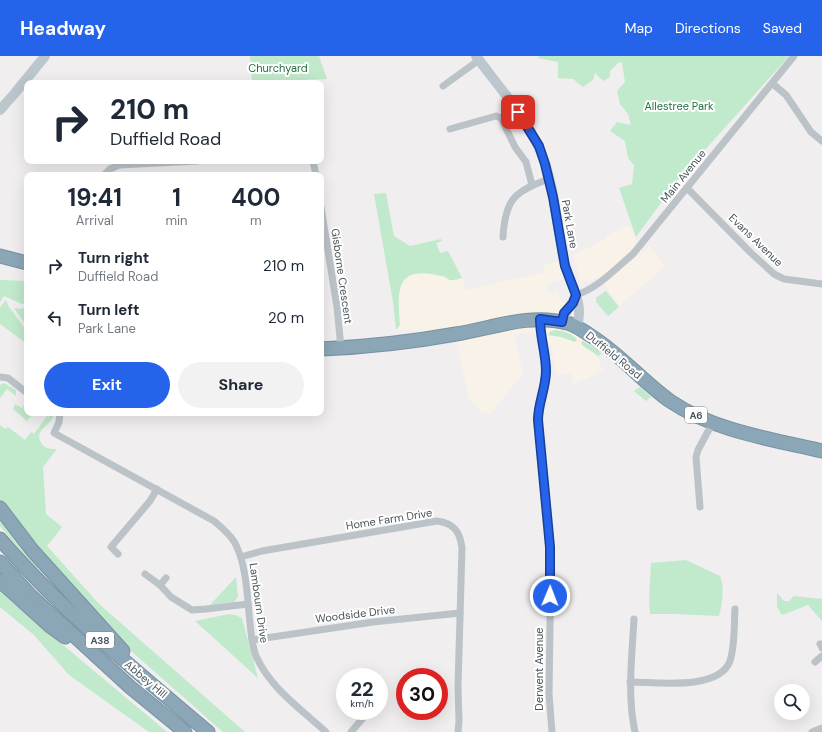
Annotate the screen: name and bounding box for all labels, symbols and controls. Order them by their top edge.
text: Headway [20,16,106,41]
text: Map [625,19,653,37]
text: Directions [675,19,741,37]
text: Saved [763,19,802,37]
park label: Churchyard [248,61,308,75]
text: 210 m [110,91,189,128]
pin [501,95,535,129]
icon: right [44,96,96,148]
park label: Allestree Park [644,99,714,113]
icon: arrive [507,101,529,123]
text: Duffield Road [110,127,221,151]
street label: Main Avenue [657,147,709,205]
text: 19:41 [68,182,122,213]
text: 1 [172,182,181,213]
text: 400 [231,182,281,213]
street label: Park Lane [559,199,581,249]
street label: Evans Avenue [726,211,786,269]
text: Arrival [76,212,114,229]
text: min [165,212,188,229]
text: m [250,212,262,229]
street label: Gisborne Crescent [328,227,356,325]
text: Turn right [78,248,149,268]
icon: right [44,255,66,277]
text: 210 m [263,256,304,276]
text: Duffield Road [78,268,158,285]
text: Turn left [78,300,139,320]
icon: left [44,307,66,329]
text: 20 m [268,308,304,328]
text: Park Lane [78,320,136,337]
street label: Duffield Road [583,328,645,382]
button: Exit [44,362,170,408]
button: Share [178,362,304,408]
road number: A6 [685,407,707,423]
street label: Home Farm Drive [345,505,433,533]
street label: Lambourn Drive [246,562,272,644]
position arrow [529,575,571,617]
street label: Woodside Drive [314,602,396,626]
street label: Derwent Avenue [532,627,546,711]
road number: A38 [86,632,114,648]
street label: Abbey Hill [122,657,170,701]
speed limit sign: 30 [396,668,448,720]
text: 22 [350,676,374,702]
map controls [774,684,810,720]
button: search [774,684,810,720]
text: km/h [350,697,374,710]

